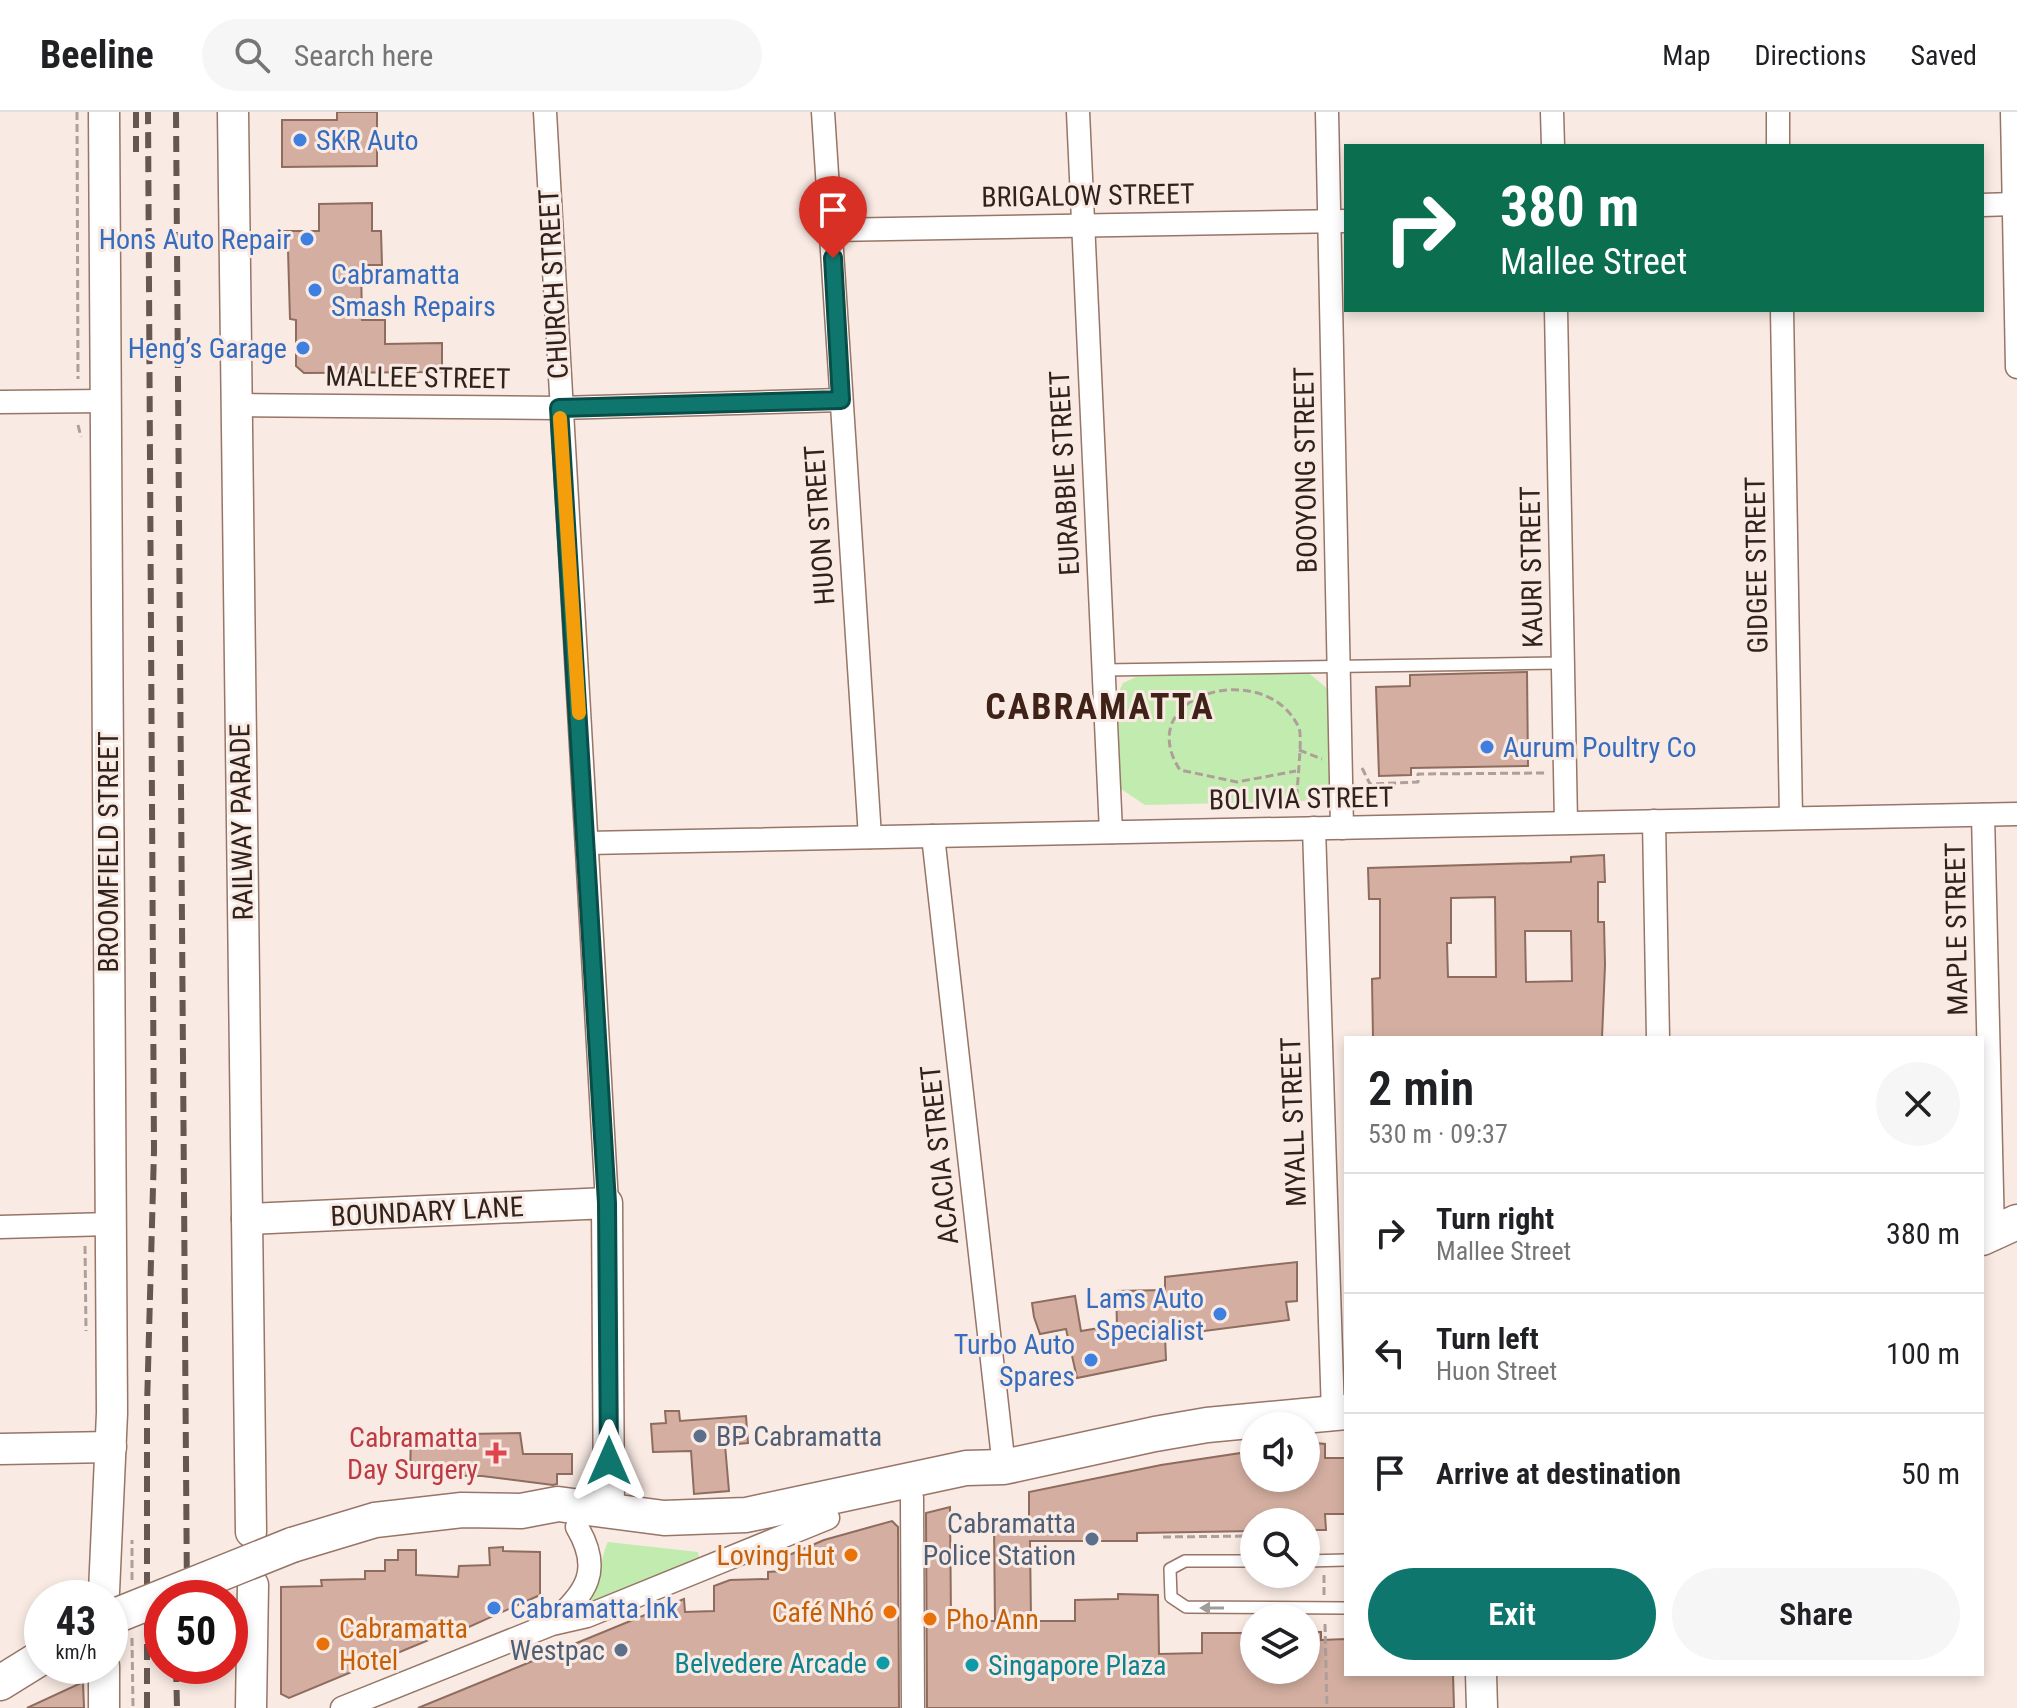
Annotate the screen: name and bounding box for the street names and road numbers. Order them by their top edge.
street label: BRIGALOW STREET [981,177,1195,214]
street label: CHURCH STREET [532,188,575,380]
street label: MALLEE STREET [325,359,511,396]
street label: BOOYONG STREET [1287,366,1324,573]
street label: EURABBIE STREET [1043,370,1086,576]
street label: HUON STREET [797,444,842,606]
street label: GIDGEE STREET [1738,476,1775,654]
street label: KAURI STREET [1514,486,1549,648]
street label: RAILWAY PARADE [223,723,260,921]
street label: BROOMFIELD STREET [92,731,125,973]
street label: BOLIVIA STREET [1208,780,1394,817]
street label: MAPLE STREET [1938,842,1975,1016]
street label: MYALL STREET [1274,1036,1313,1208]
street label: ACACIA STREET [914,1064,965,1246]
street label: BOUNDARY LANE [330,1190,524,1233]

